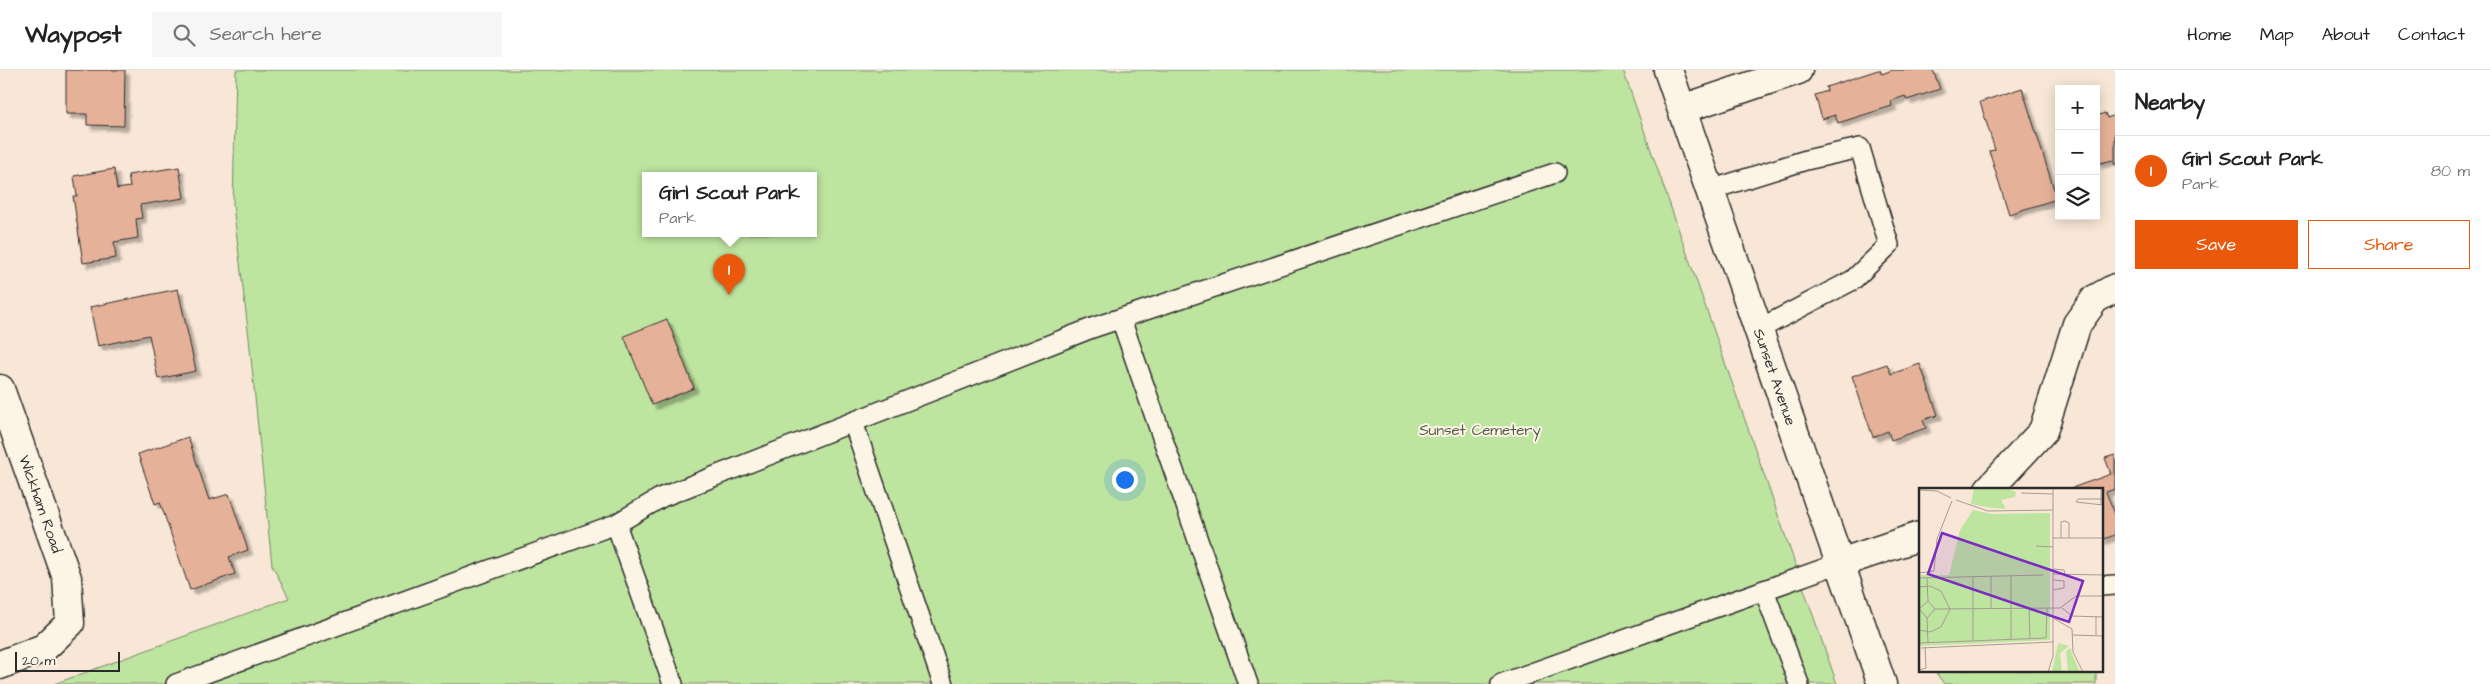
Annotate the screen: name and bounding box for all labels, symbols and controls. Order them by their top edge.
search box [152,12,502,57]
text: Waypost [25,18,122,52]
icon: search [170,21,198,49]
text: Search here [210,21,322,48]
text: Home [2187,22,2232,47]
text: Map [2260,22,2294,47]
text: About [2322,22,2370,47]
text: Contact [2398,22,2465,47]
map controls [2055,85,2100,220]
button: + [2055,85,2100,130]
text: Nearby [2135,88,2205,117]
button: − [2055,130,2100,175]
text: Girl Scout Park [2182,146,2323,173]
text: 1 [2150,160,2152,182]
text: 80 m [2431,160,2470,182]
popup [642,172,817,237]
text: Park [2182,173,2219,195]
button: layers [2055,175,2100,220]
text: Girl Scout Park [659,180,800,207]
text: Park [659,207,696,229]
button: Save [2135,220,2298,269]
button: Share [2308,220,2470,269]
pin: 1 [713,254,745,295]
street label: Sunset Avenue [1748,326,1801,428]
park label: Sunset Cemetery [1419,420,1541,442]
street label: Wickham Road [13,452,67,556]
your location [1112,467,1138,493]
inset map [1919,488,2102,672]
scale bar [15,649,120,672]
text: 20 m [22,651,55,671]

